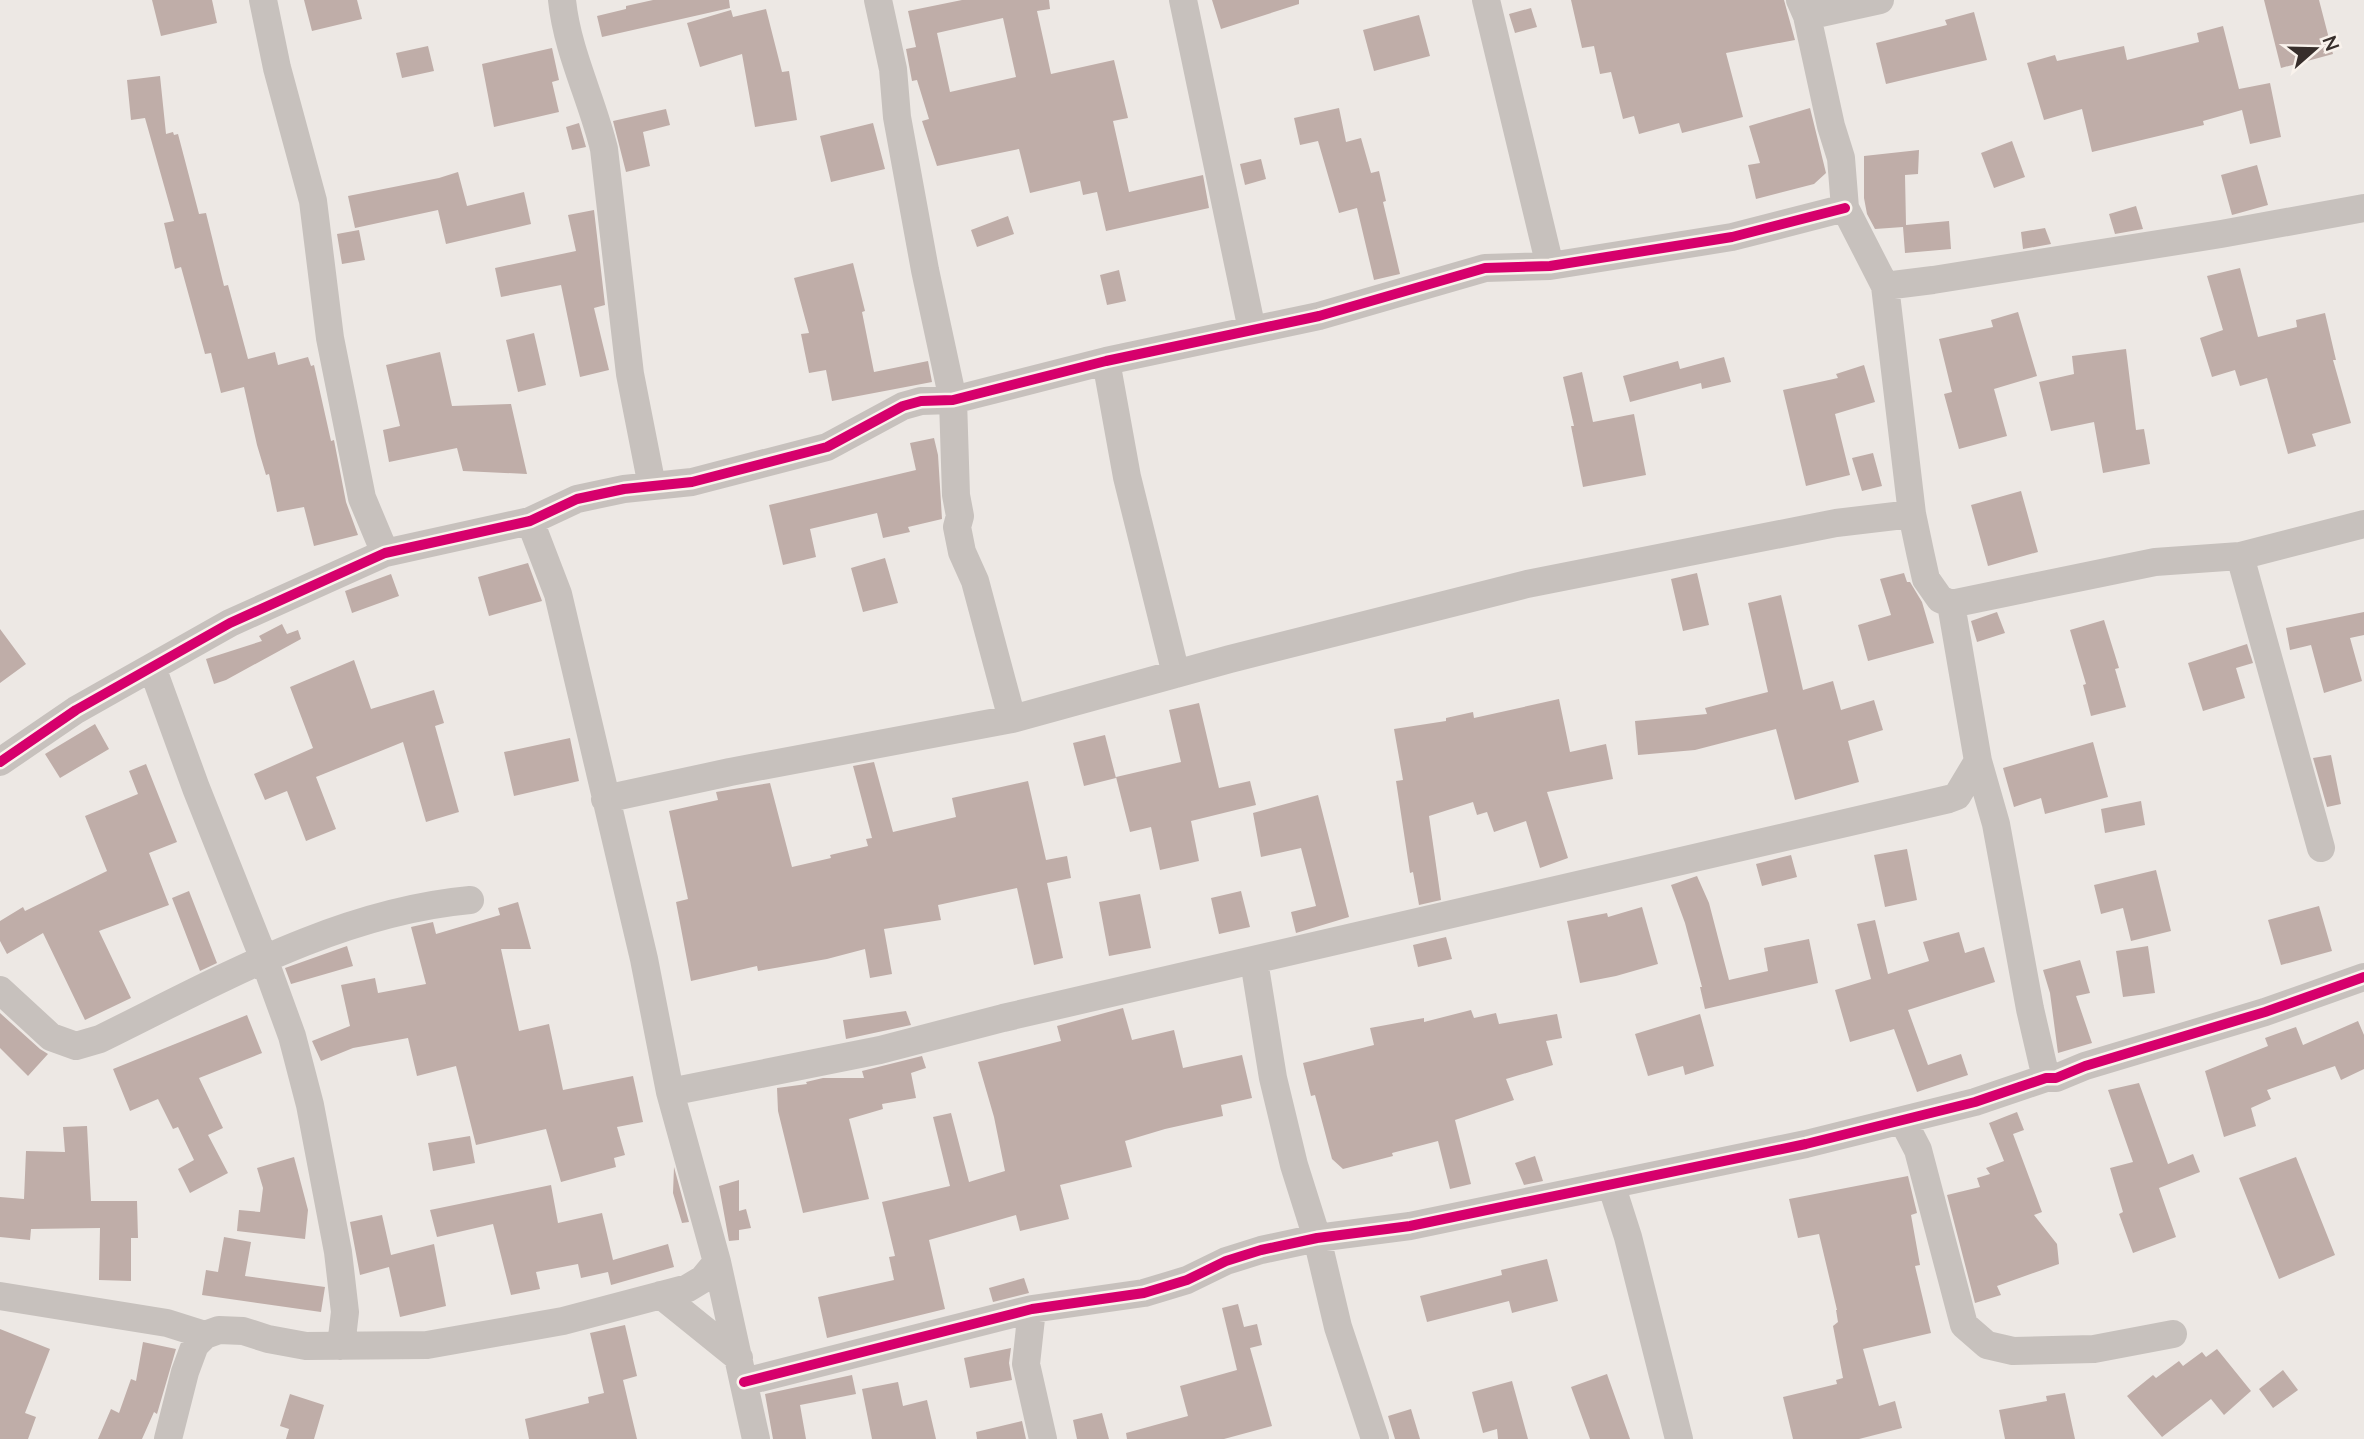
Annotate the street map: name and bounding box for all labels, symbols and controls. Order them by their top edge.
north arrow [2280,14,2350,84]
text: N [2318,32,2345,54]

